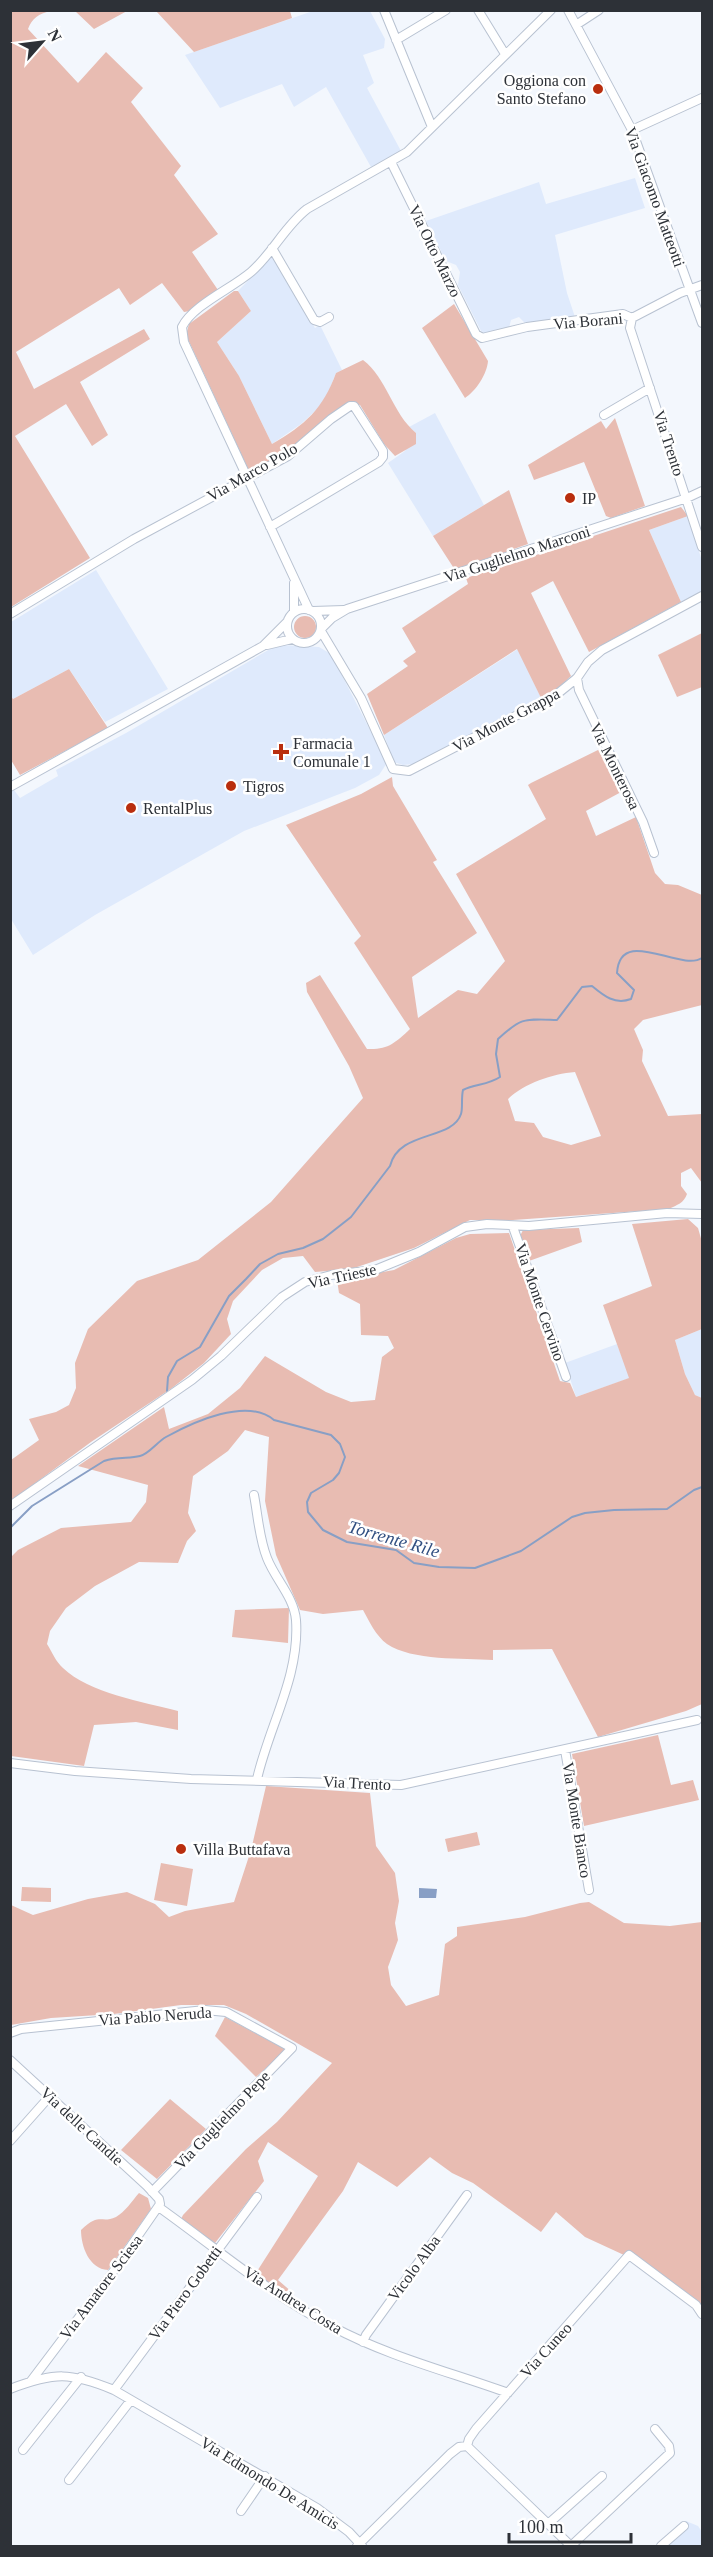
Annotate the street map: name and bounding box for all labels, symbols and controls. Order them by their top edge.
north arrow [12,12,72,72]
text: N [45,26,65,45]
place label: Oggiona con Santo Stefano [497,72,586,107]
marker: Oggiona con Santo Stefano [591,82,605,96]
street label: Via Giacomo Matteotti [622,125,688,270]
street label: Via Otto Marzo [405,202,465,300]
street label: Via Borani [553,309,624,333]
street label: Via Trento [650,408,688,478]
street label: Via Marco Polo [204,439,300,505]
place label: IP [582,490,596,507]
marker: IP [563,491,577,505]
street label: Via Guglielmo Marconi [442,522,593,587]
street label: Via Monte Grappa [449,685,563,756]
street label: Via Monterosa [587,720,643,812]
place label: Farmacia Comunale 1 [293,735,371,770]
marker: Farmacia Comunale 1 [274,745,288,759]
place label: Tigros [243,778,284,796]
marker: Tigros [224,779,238,793]
place label: RentalPlus [143,800,212,817]
marker: RentalPlus [124,801,138,815]
street label: Via Monte Cervino [512,1241,568,1363]
street label: Via Trieste [306,1260,378,1292]
water label: Torrente Rile [346,1516,442,1562]
street label: Via Monte Bianco [559,1761,595,1879]
street label: Via Trento [323,1773,391,1793]
place label: Villa Buttafava [193,1841,290,1858]
marker: Villa Buttafava [174,1842,188,1856]
street label: Via Pablo Neruda [98,2004,212,2028]
street label: Via Guglielmo Pepe [171,2067,274,2173]
street label: Via delle Candie [37,2083,127,2169]
street label: Via Amatore Sciesa [56,2232,146,2342]
street label: Vicolo Alba [385,2232,443,2304]
street label: Via Piero Gobetti [145,2242,225,2343]
street label: Via Andrea Costa [241,2263,345,2337]
street label: Via Cuneo [517,2319,575,2381]
street label: Via Edmondo De Amicis [197,2433,343,2533]
scale bar [509,2506,630,2544]
text: 100 m [518,2517,564,2537]

